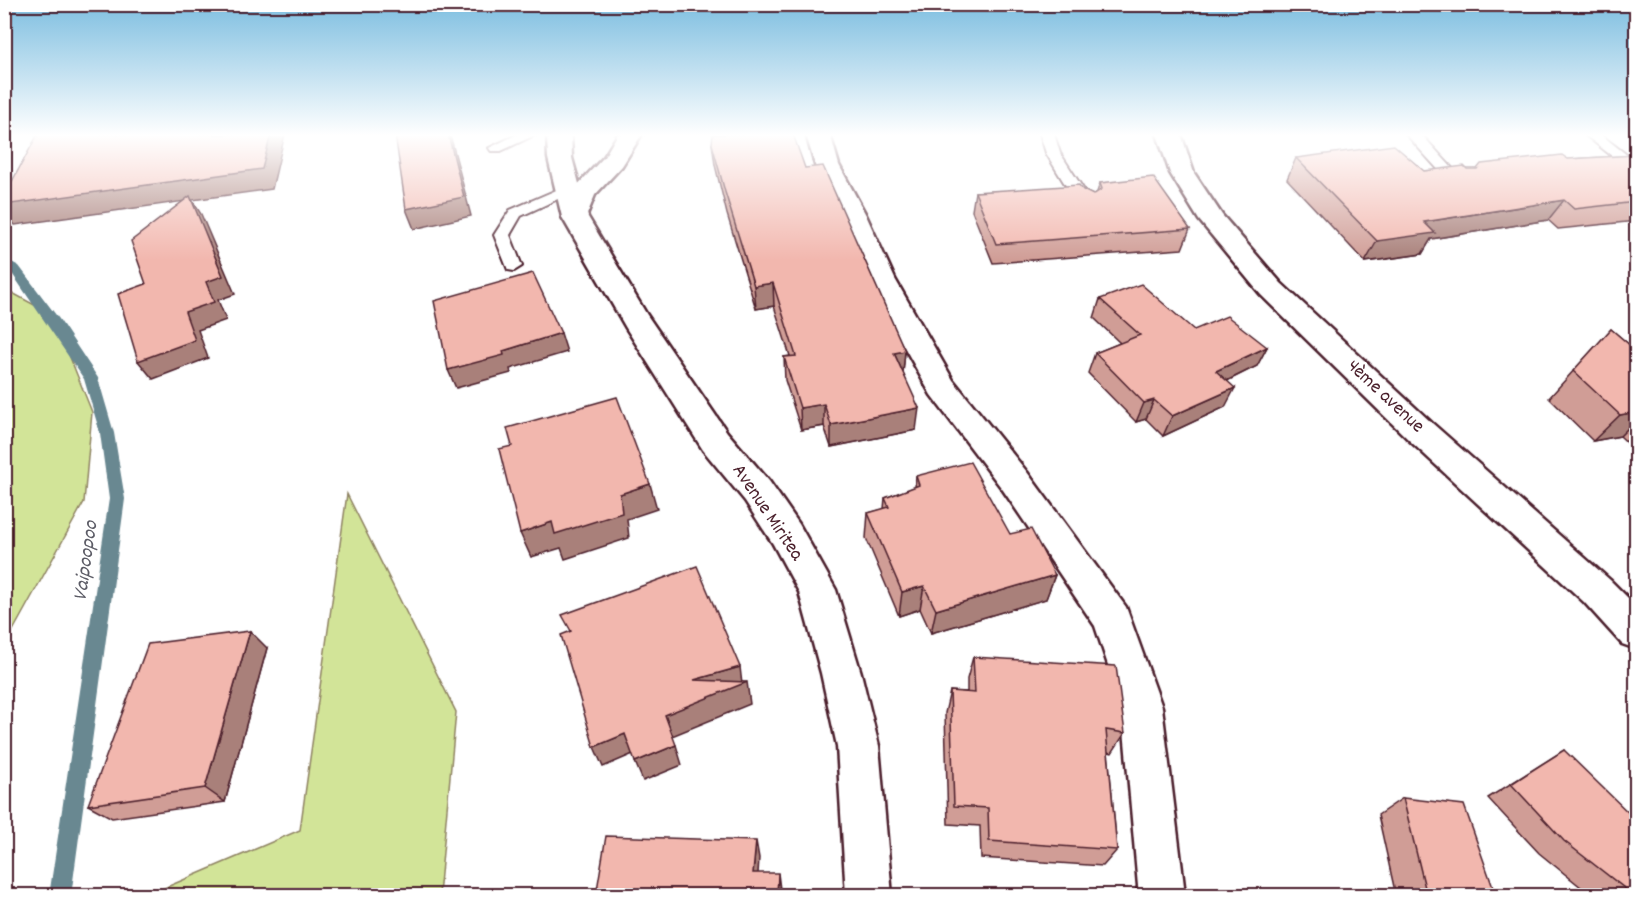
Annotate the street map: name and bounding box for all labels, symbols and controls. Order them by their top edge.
street label: 4ème avenue [1340,354,1430,441]
street label: Avenue Miritea [724,459,810,567]
water label: Vaipoopoo [67,517,108,603]

